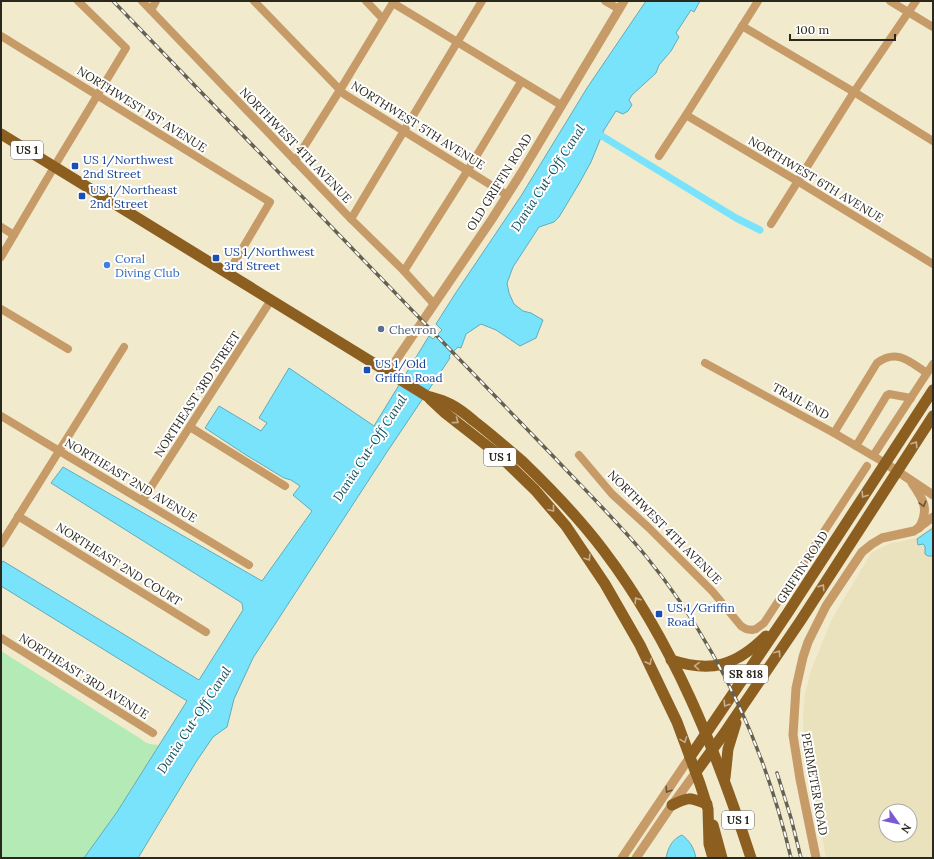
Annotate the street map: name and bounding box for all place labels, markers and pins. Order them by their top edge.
place label: US 1/Northwest 2nd Street [83,152,174,181]
marker: US 1/Northwest 2nd Street [70,161,80,171]
place label: US 1/Northeast 2nd Street [90,182,178,211]
marker: US 1/Northeast 2nd Street [77,191,87,201]
place label: US 1/Northwest 3rd Street [224,244,315,273]
place label: Coral Diving Club [115,251,180,280]
marker: US 1/Northwest 3rd Street [211,253,221,263]
marker: Coral Diving Club [102,260,112,270]
place label: Chevron [389,322,437,337]
marker: Chevron [376,324,386,334]
place label: US 1/Old Griffin Road [375,356,443,385]
marker: US 1/Old Griffin Road [362,365,372,375]
place label: US 1/Griffin Road [667,600,735,629]
marker: US 1/Griffin Road [654,609,664,619]

